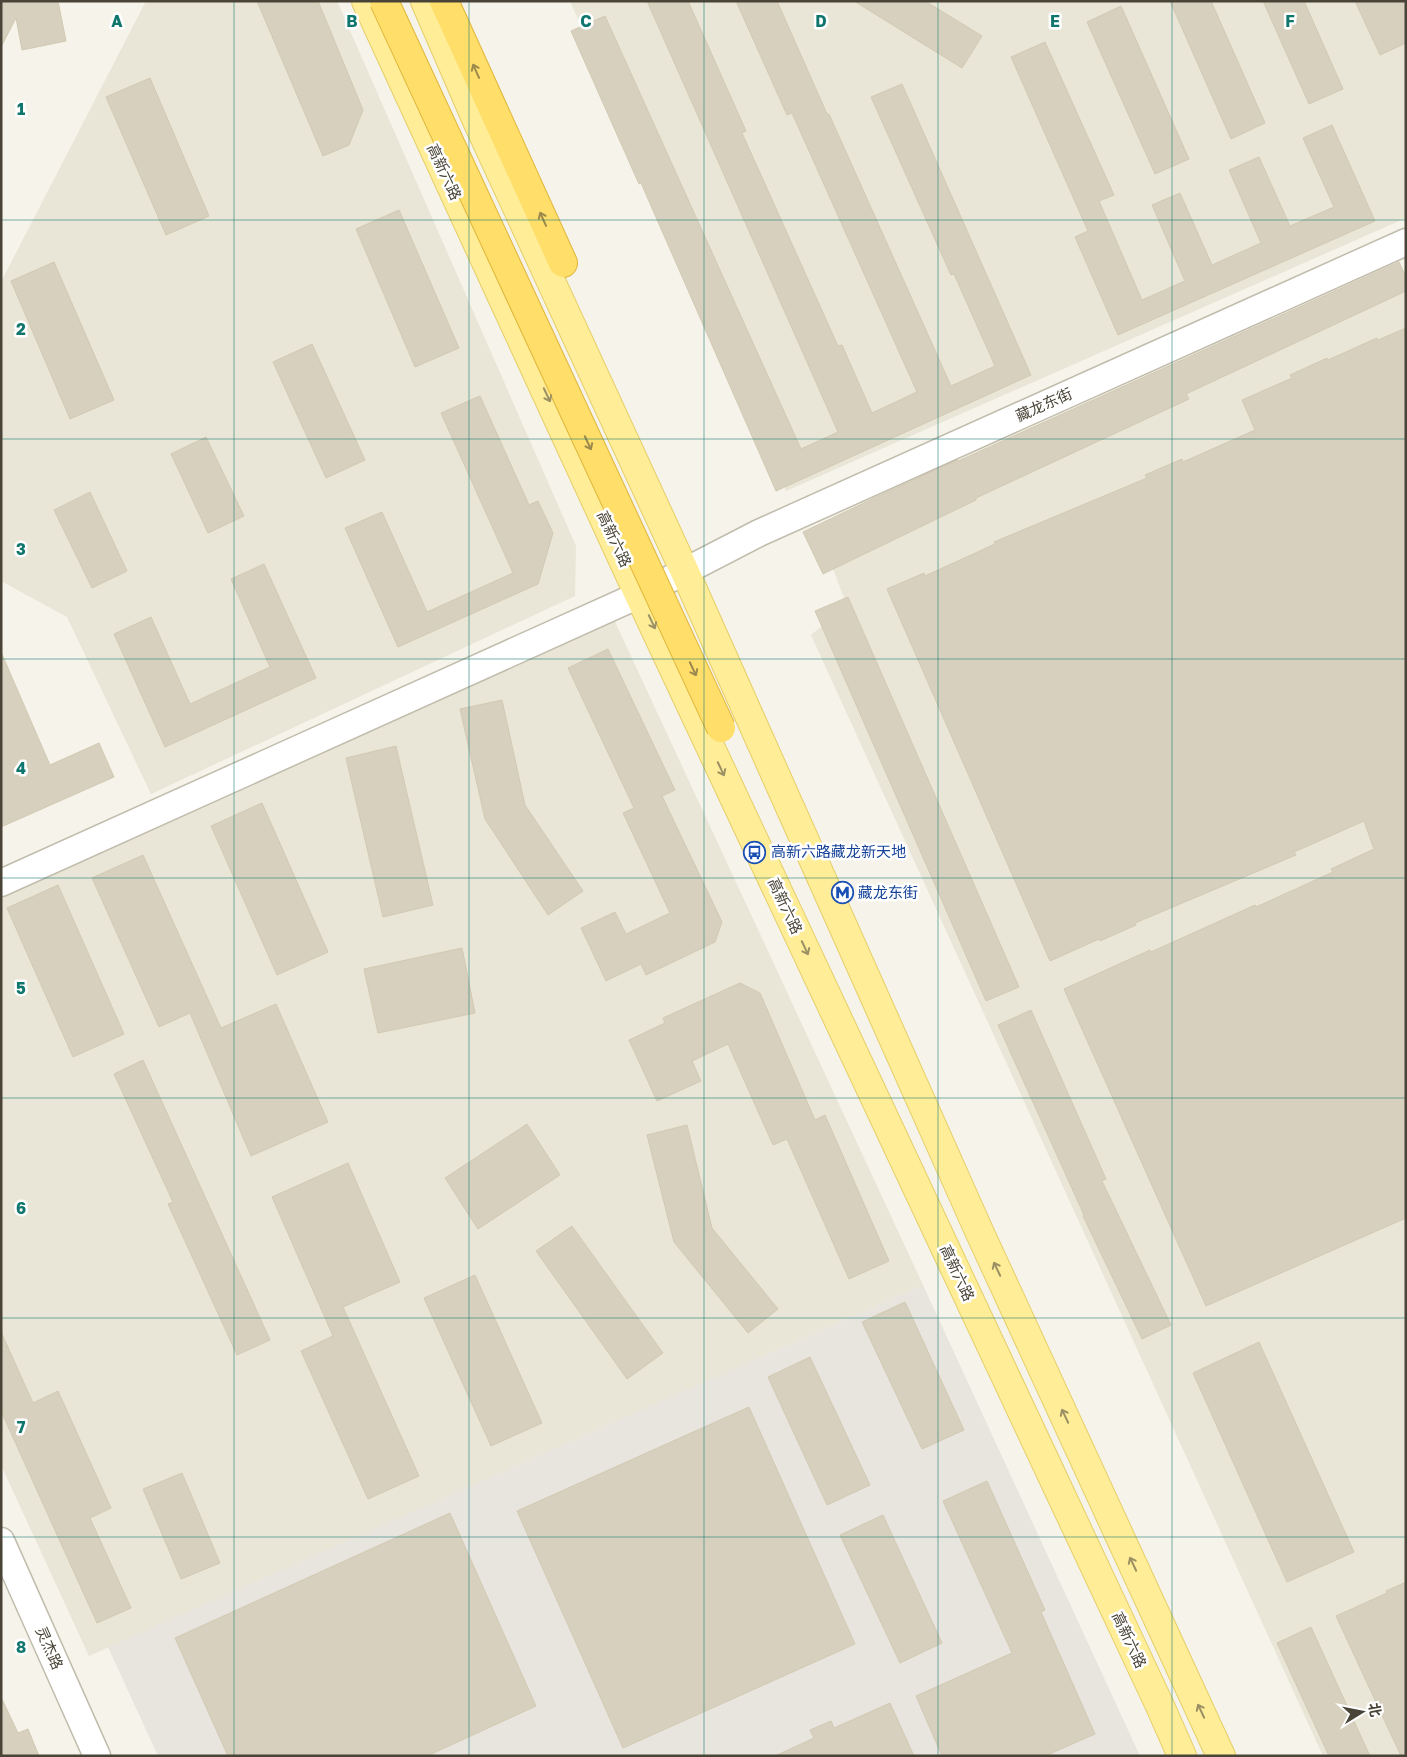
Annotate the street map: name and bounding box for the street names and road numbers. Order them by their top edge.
street label: 高新六路 [424,141,466,203]
street label: 藏龙东街 [1013,384,1075,425]
street label: 高新六路 [594,508,636,570]
street label: 高新六路 [765,875,807,937]
street label: 高新六路 [937,1242,979,1304]
street label: 高新六路 [1109,1609,1151,1671]
street label: 灵杰路 [33,1623,67,1672]

